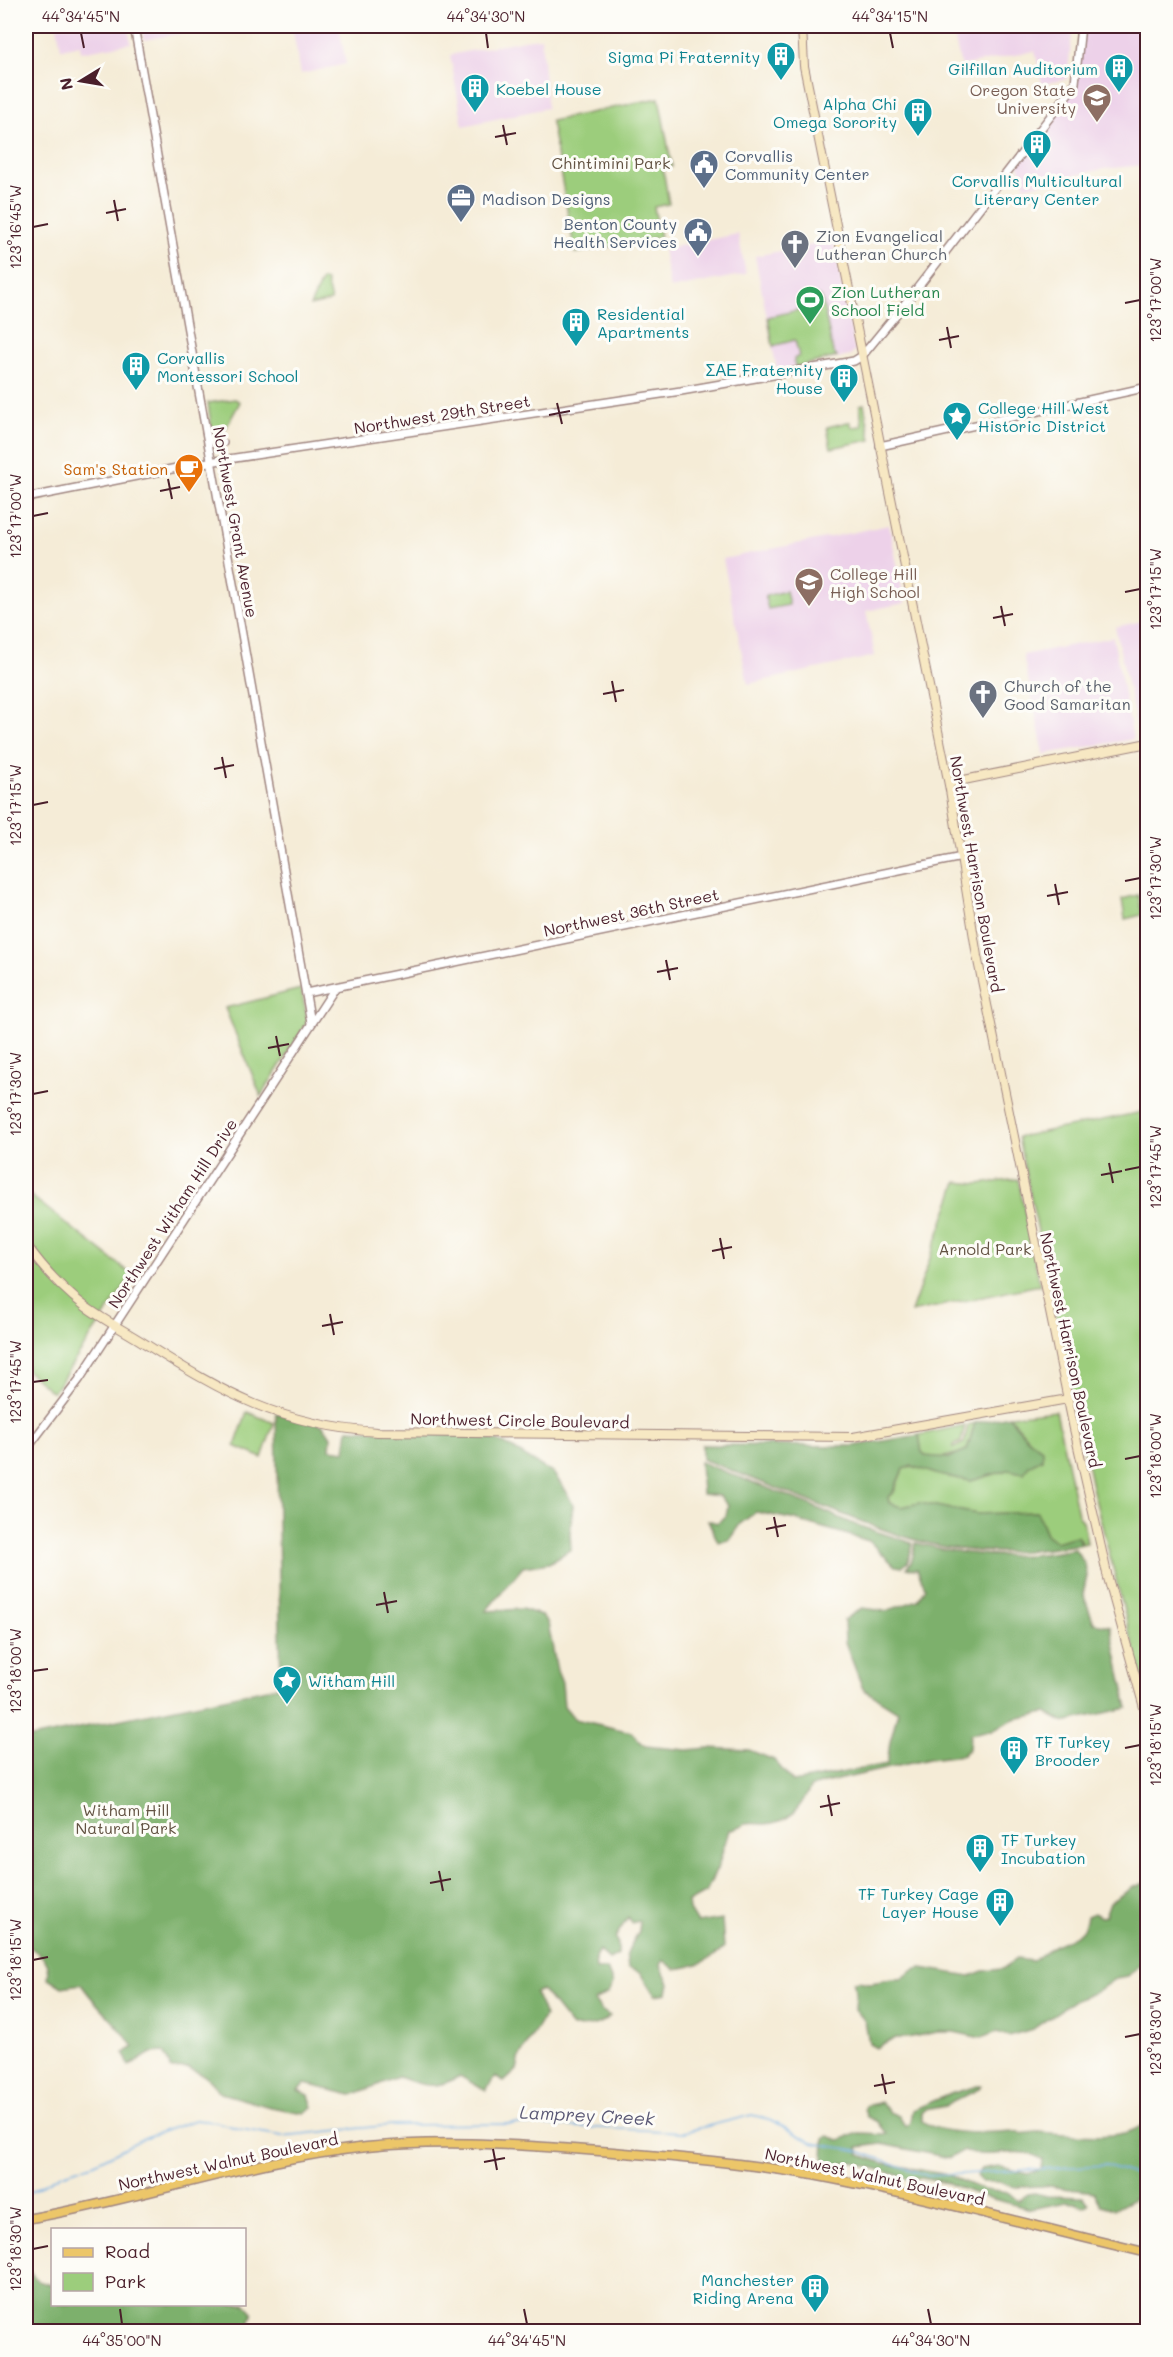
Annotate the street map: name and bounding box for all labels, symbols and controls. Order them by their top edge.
text: 44°34'45"N [42,6,120,26]
text: 44°34'30"N [447,6,525,26]
text: 44°34'15"N [852,6,928,26]
building icon: Sigma Pi Fraternity [765,40,797,82]
place label: Sigma Pi Fraternity [608,46,760,67]
north arrow [51,51,111,111]
building icon: Gilfillan Auditorium [1103,52,1135,94]
place label: Gilfillan Auditorium [948,58,1098,79]
building icon: Koebel House [459,72,491,114]
text: N [54,76,77,92]
place label: Koebel House [496,78,602,99]
place label: Oregon State University [970,79,1076,118]
school or university icon: Oregon State University [1081,82,1113,124]
place label: Alpha Chi Omega Sorority [773,93,897,132]
building icon: Alpha Chi Omega Sorority [902,96,934,138]
building icon: Corvallis Multicultural Literary Center [1021,128,1053,170]
place label: Corvallis Community Center [725,145,870,184]
public building icon: Corvallis Community Center [688,148,720,190]
park label: Chintimini Park [552,152,670,173]
place label: Corvallis Multicultural Literary Center [952,170,1122,209]
office icon: Madison Designs [445,182,477,224]
text: 123°16'45"W [5,185,25,269]
place label: Madison Designs [482,188,611,209]
place label: Benton County Health Services [553,213,677,252]
public building icon: Benton County Health Services [682,216,714,258]
place label: Zion Evangelical Lutheran Church [816,225,947,264]
church icon: Zion Evangelical Lutheran Church [779,228,811,270]
text: 123°17'00"W [1145,258,1165,342]
place label: Zion Lutheran School Field [831,281,940,320]
sports icon: Zion Lutheran School Field [794,284,826,326]
place label: Residential Apartments [597,303,689,342]
building icon: Residential Apartments [560,306,592,348]
place label: Corvallis Montessori School [157,347,299,386]
building icon: Corvallis Montessori School [120,350,152,392]
place label: ΣΑΕ Fraternity House [706,359,823,398]
building icon: ΣΑΕ Fraternity House [828,362,860,404]
street label: Northwest 29th Street [352,390,532,438]
place label: College Hill West Historic District [978,397,1109,436]
place icon: College Hill West Historic District [941,400,973,442]
street label: Northwest Grant Avenue [209,425,263,619]
cafe icon: Sam's Station [173,452,205,494]
place label: Sam's Station [64,458,168,479]
text: 123°17'00"W [5,474,25,558]
text: 123°17'15"W [1145,548,1165,630]
place label: College Hill High School [830,563,920,602]
school or university icon: College Hill High School [793,566,825,608]
place label: Church of the Good Samaritan [1004,675,1131,714]
church icon: Church of the Good Samaritan [967,678,999,720]
street label: Northwest Harrison Boulevard [946,754,1008,994]
text: 123°17'15"W [5,764,25,846]
text: 123°17'30"W [1145,836,1165,920]
street label: Northwest 36th Street [541,883,721,941]
text: 123°17'30"W [5,1052,25,1136]
street label: Northwest Witham Hill Drive [103,1114,241,1312]
text: 123°17'45"W [1145,1125,1165,1209]
street label: Northwest Harrison Boulevard [1036,1230,1106,1470]
park label: Arnold Park [938,1238,1032,1259]
text: 123°17'45"W [5,1340,25,1424]
street label: Northwest Circle Boulevard [410,1408,630,1432]
text: 123°18'00"W [1145,1413,1165,1499]
text: 123°18'00"W [5,1628,25,1714]
place icon: Witham Hill [271,1664,303,1706]
place label: Witham Hill [308,1670,395,1691]
text: 123°18'15"W [1145,1704,1165,1786]
place label: TF Turkey Brooder [1035,1731,1110,1770]
building icon: TF Turkey Brooder [998,1734,1030,1776]
park label: Witham Hill Natural Park [76,1799,176,1838]
place label: TF Turkey Incubation [1001,1829,1085,1868]
building icon: TF Turkey Incubation [964,1832,996,1874]
place label: TF Turkey Cage Layer House [858,1883,979,1922]
building icon: TF Turkey Cage Layer House [984,1886,1016,1928]
text: 123°18'15"W [5,1919,25,2001]
text: 123°18'30"W [1145,1991,1165,2077]
water label: Lamprey Creek [519,2099,656,2131]
street label: Northwest Walnut Boulevard [116,2127,340,2195]
street label: Northwest Walnut Boulevard [763,2142,987,2210]
text: 123°18'30"W [5,2206,25,2292]
legend [51,2228,246,2306]
text: Road [105,2239,150,2263]
text: Park [105,2269,146,2293]
place label: Manchester Riding Arena [693,2269,794,2308]
building icon: Manchester Riding Arena [799,2272,831,2314]
text: 44°35'00"N [82,2330,162,2350]
text: 44°34'45"N [488,2330,566,2350]
text: 44°34'30"N [892,2330,970,2350]

